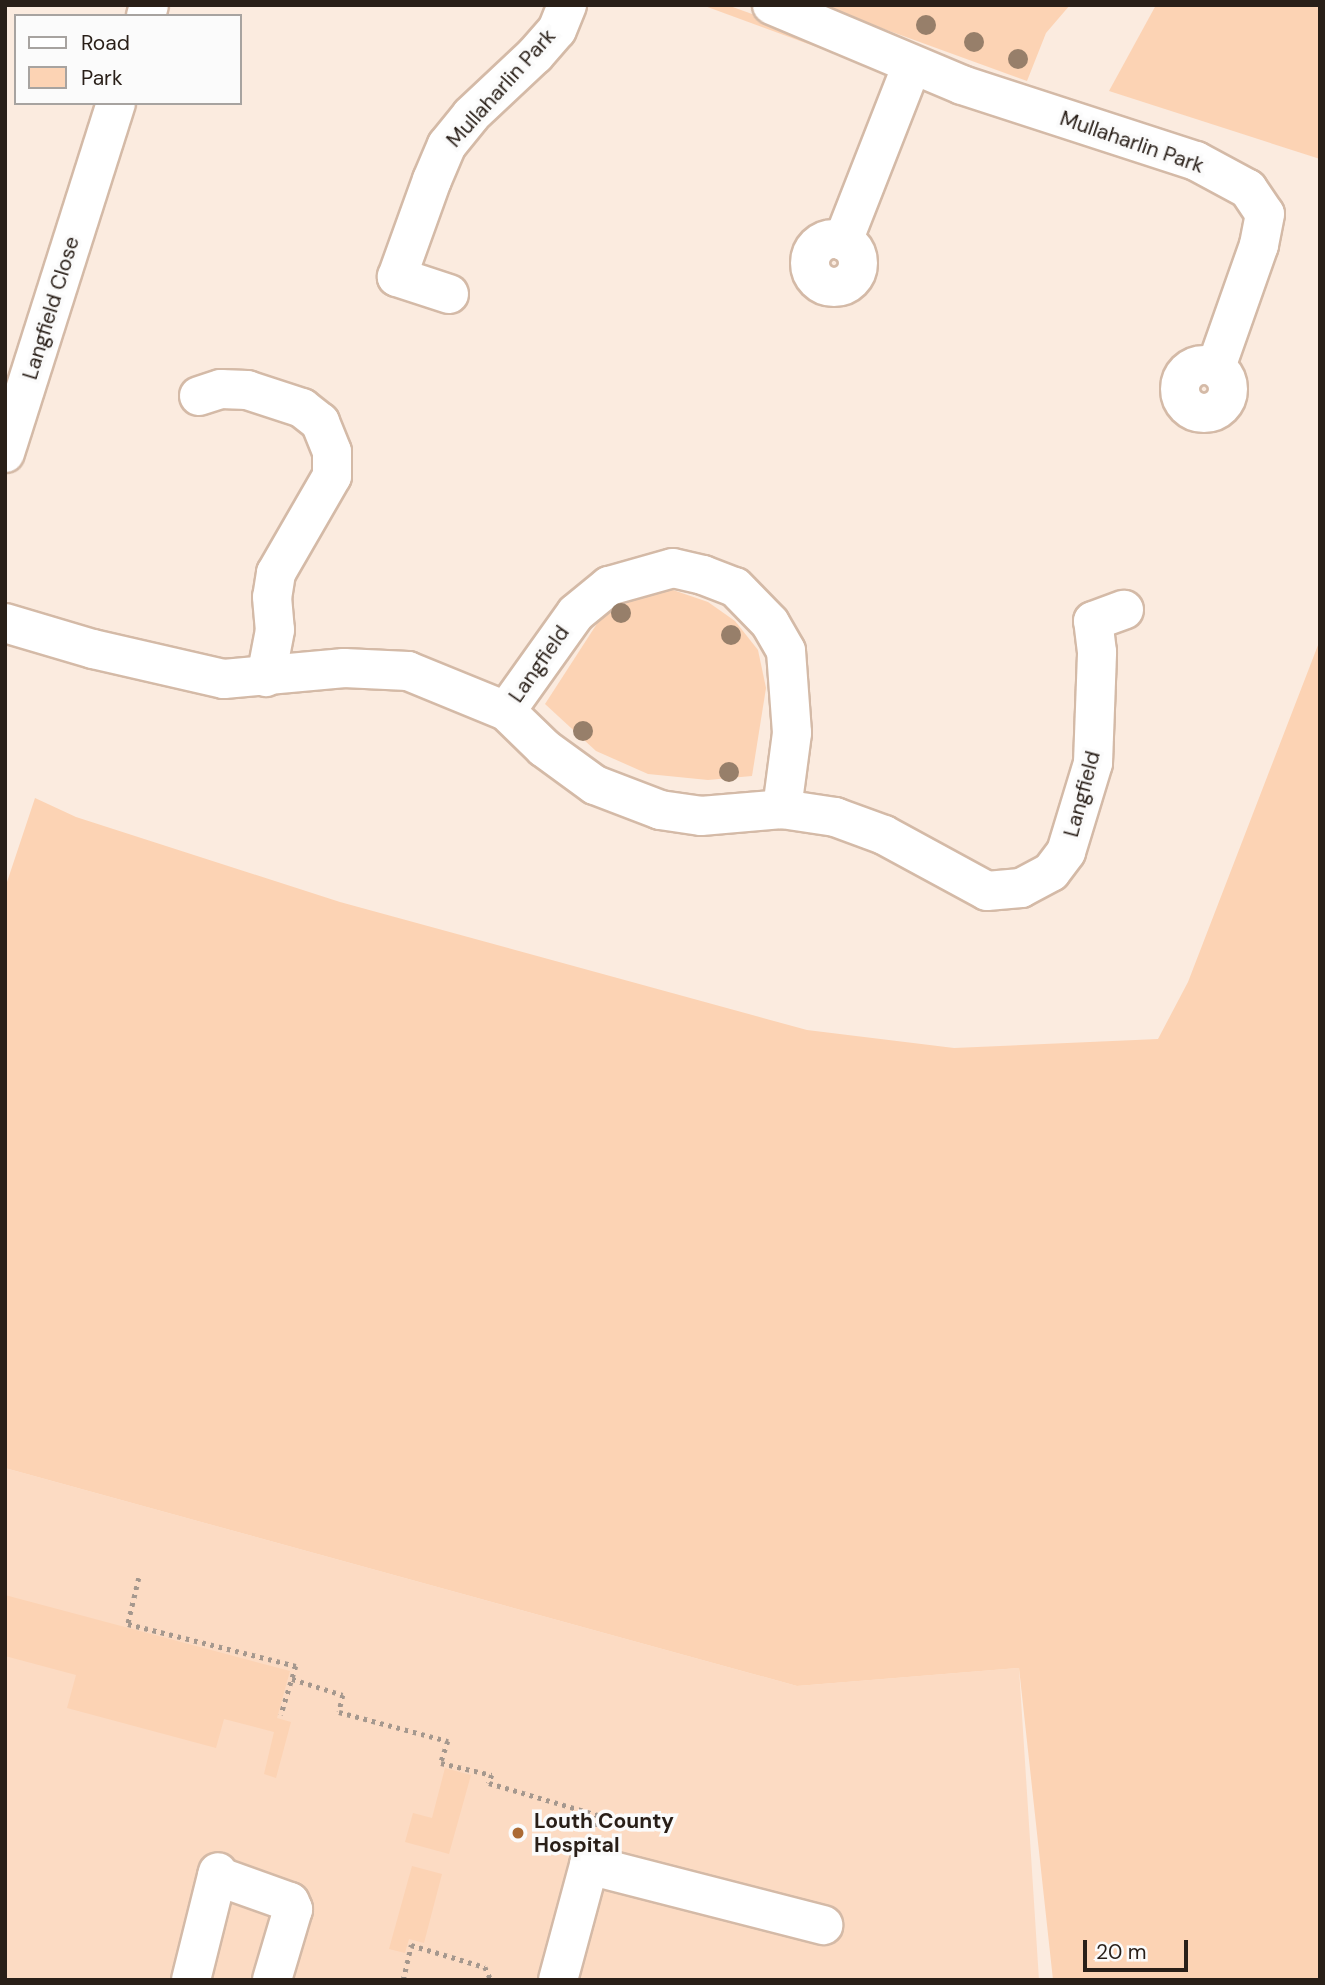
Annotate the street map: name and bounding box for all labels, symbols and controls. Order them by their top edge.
legend [14,14,242,105]
street label: Mullaharlin Park [441,24,561,152]
text: Road [81,29,130,57]
text: Park [81,64,122,92]
street label: Mullaharlin Park [1057,106,1207,178]
street label: Langfield Close [17,233,85,383]
street label: Langfield [503,621,575,707]
street label: Langfield [1058,748,1106,840]
place label: Louth County Hospital [534,1808,674,1858]
marker: Louth County Hospital [508,1823,528,1843]
scale bar [1087,1926,1192,1970]
text: 20 m [1096,1938,1147,1966]

